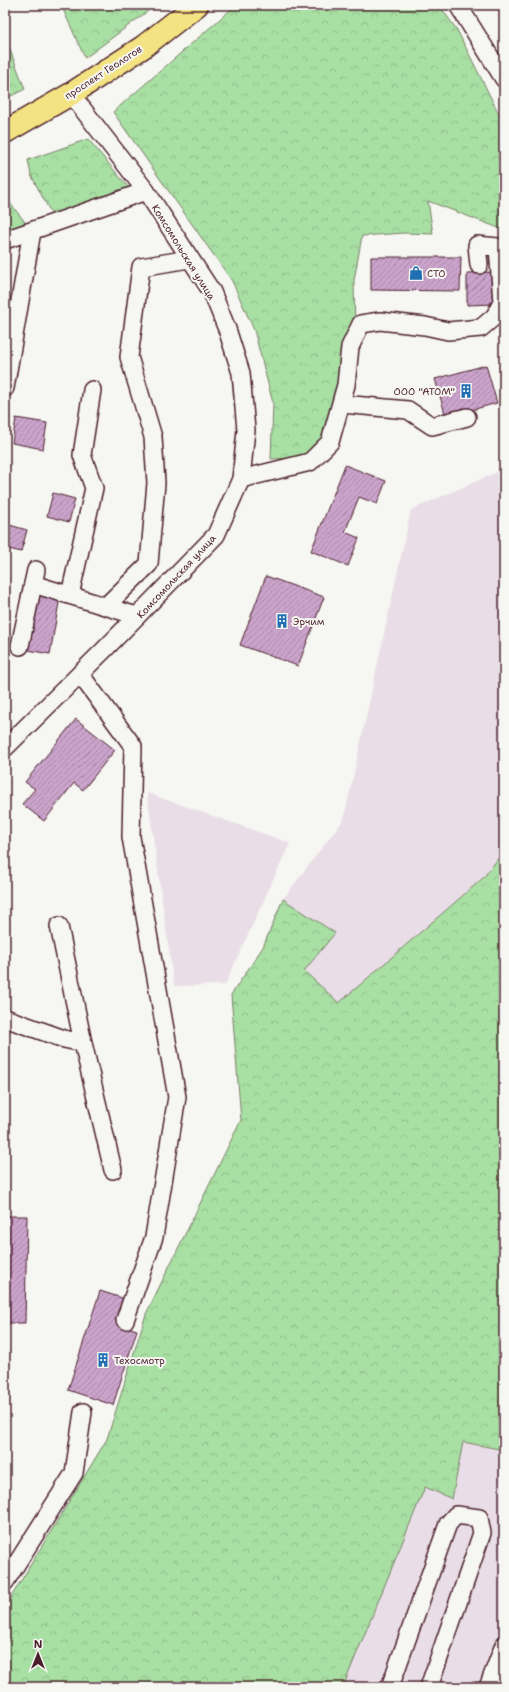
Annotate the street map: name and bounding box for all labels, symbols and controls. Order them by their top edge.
street label: проспект Геологов [62,43,144,102]
street label: Комсомольская улица [149,202,219,303]
shop icon: СТО [408,265,424,281]
place label: СТО [427,267,446,280]
building icon: ООО "АТОМ" [458,383,474,399]
place label: ООО "АТОМ" [394,385,455,398]
street label: Комсомольская улица [134,531,219,621]
building icon: Эрчим [274,613,290,629]
place label: Эрчим [293,615,325,628]
building icon: Техосмотр [95,1352,111,1368]
place label: Техосмотр [114,1354,165,1367]
north arrow [18,1634,58,1674]
text: N [34,1637,43,1652]

